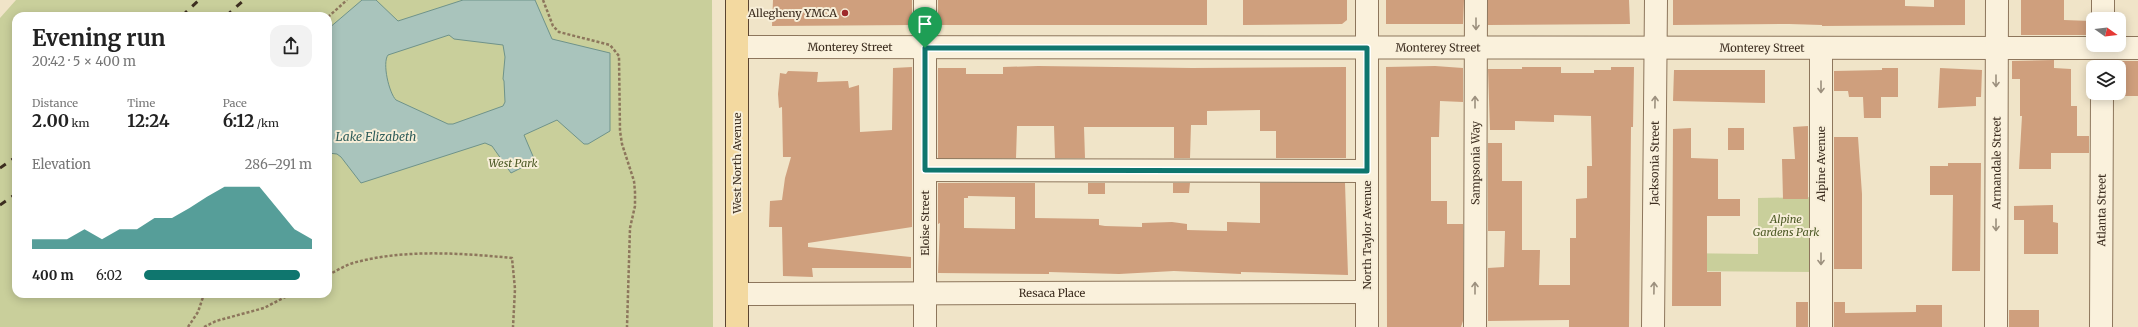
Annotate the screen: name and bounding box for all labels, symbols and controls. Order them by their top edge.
place label: Allegheny YMCA [747,6,837,20]
pin [908,7.0,942,48]
marker: Allegheny YMCA [840,8,850,18]
north arrow [2086,12,2126,52]
map controls [2086,12,2126,100]
icon: arrive [914,13,936,35]
one-way arrow [1472,17,1480,30]
text: Evening run [32,24,166,52]
button: share [270,25,312,67]
street label: Monterey Street [807,40,893,54]
street label: Monterey Street [1395,40,1481,55]
street label: Monterey Street [1719,41,1805,55]
text: 20:42 · 5 × 400 m [32,53,136,70]
button: layers [2086,60,2126,100]
one-way arrow [1992,74,2000,87]
one-way arrow [1817,80,1825,93]
text: Distance [32,96,78,110]
text: Time [127,96,155,110]
text: Pace [223,96,247,110]
one-way arrow [1471,96,1479,109]
one-way arrow [1651,96,1659,109]
text: 2.00 [32,110,69,132]
text: 12:24 [127,110,170,132]
text: 6:12 [223,110,254,132]
street label: West North Avenue [730,112,744,215]
text: km [69,116,90,130]
text: /km [254,116,279,130]
street label: Armandale Street [1989,116,2004,210]
street label: Sampsonia Way [1468,120,1483,205]
street label: Jacksonia Street [1647,120,1662,206]
street label: Alpine Avenue [1814,126,1828,203]
water label: Lake Elizabeth [336,129,416,144]
text: Elevation [32,156,91,173]
text: 286–291 m [245,156,312,173]
park label: West Park [488,156,538,170]
street label: Atlanta Street [2094,173,2109,247]
street label: North Taylor Avenue [1360,180,1374,290]
street label: Eloise Street [918,189,932,256]
park label: Alpine Gardens Park [1753,212,1819,239]
one-way arrow [1992,218,2000,231]
one-way arrow [1817,252,1825,265]
text: 400 m [32,267,74,284]
text: 6:02 [96,267,122,284]
one-way arrow [1471,282,1479,295]
one-way arrow [1650,282,1658,295]
street label: Resaca Place [1019,286,1086,300]

